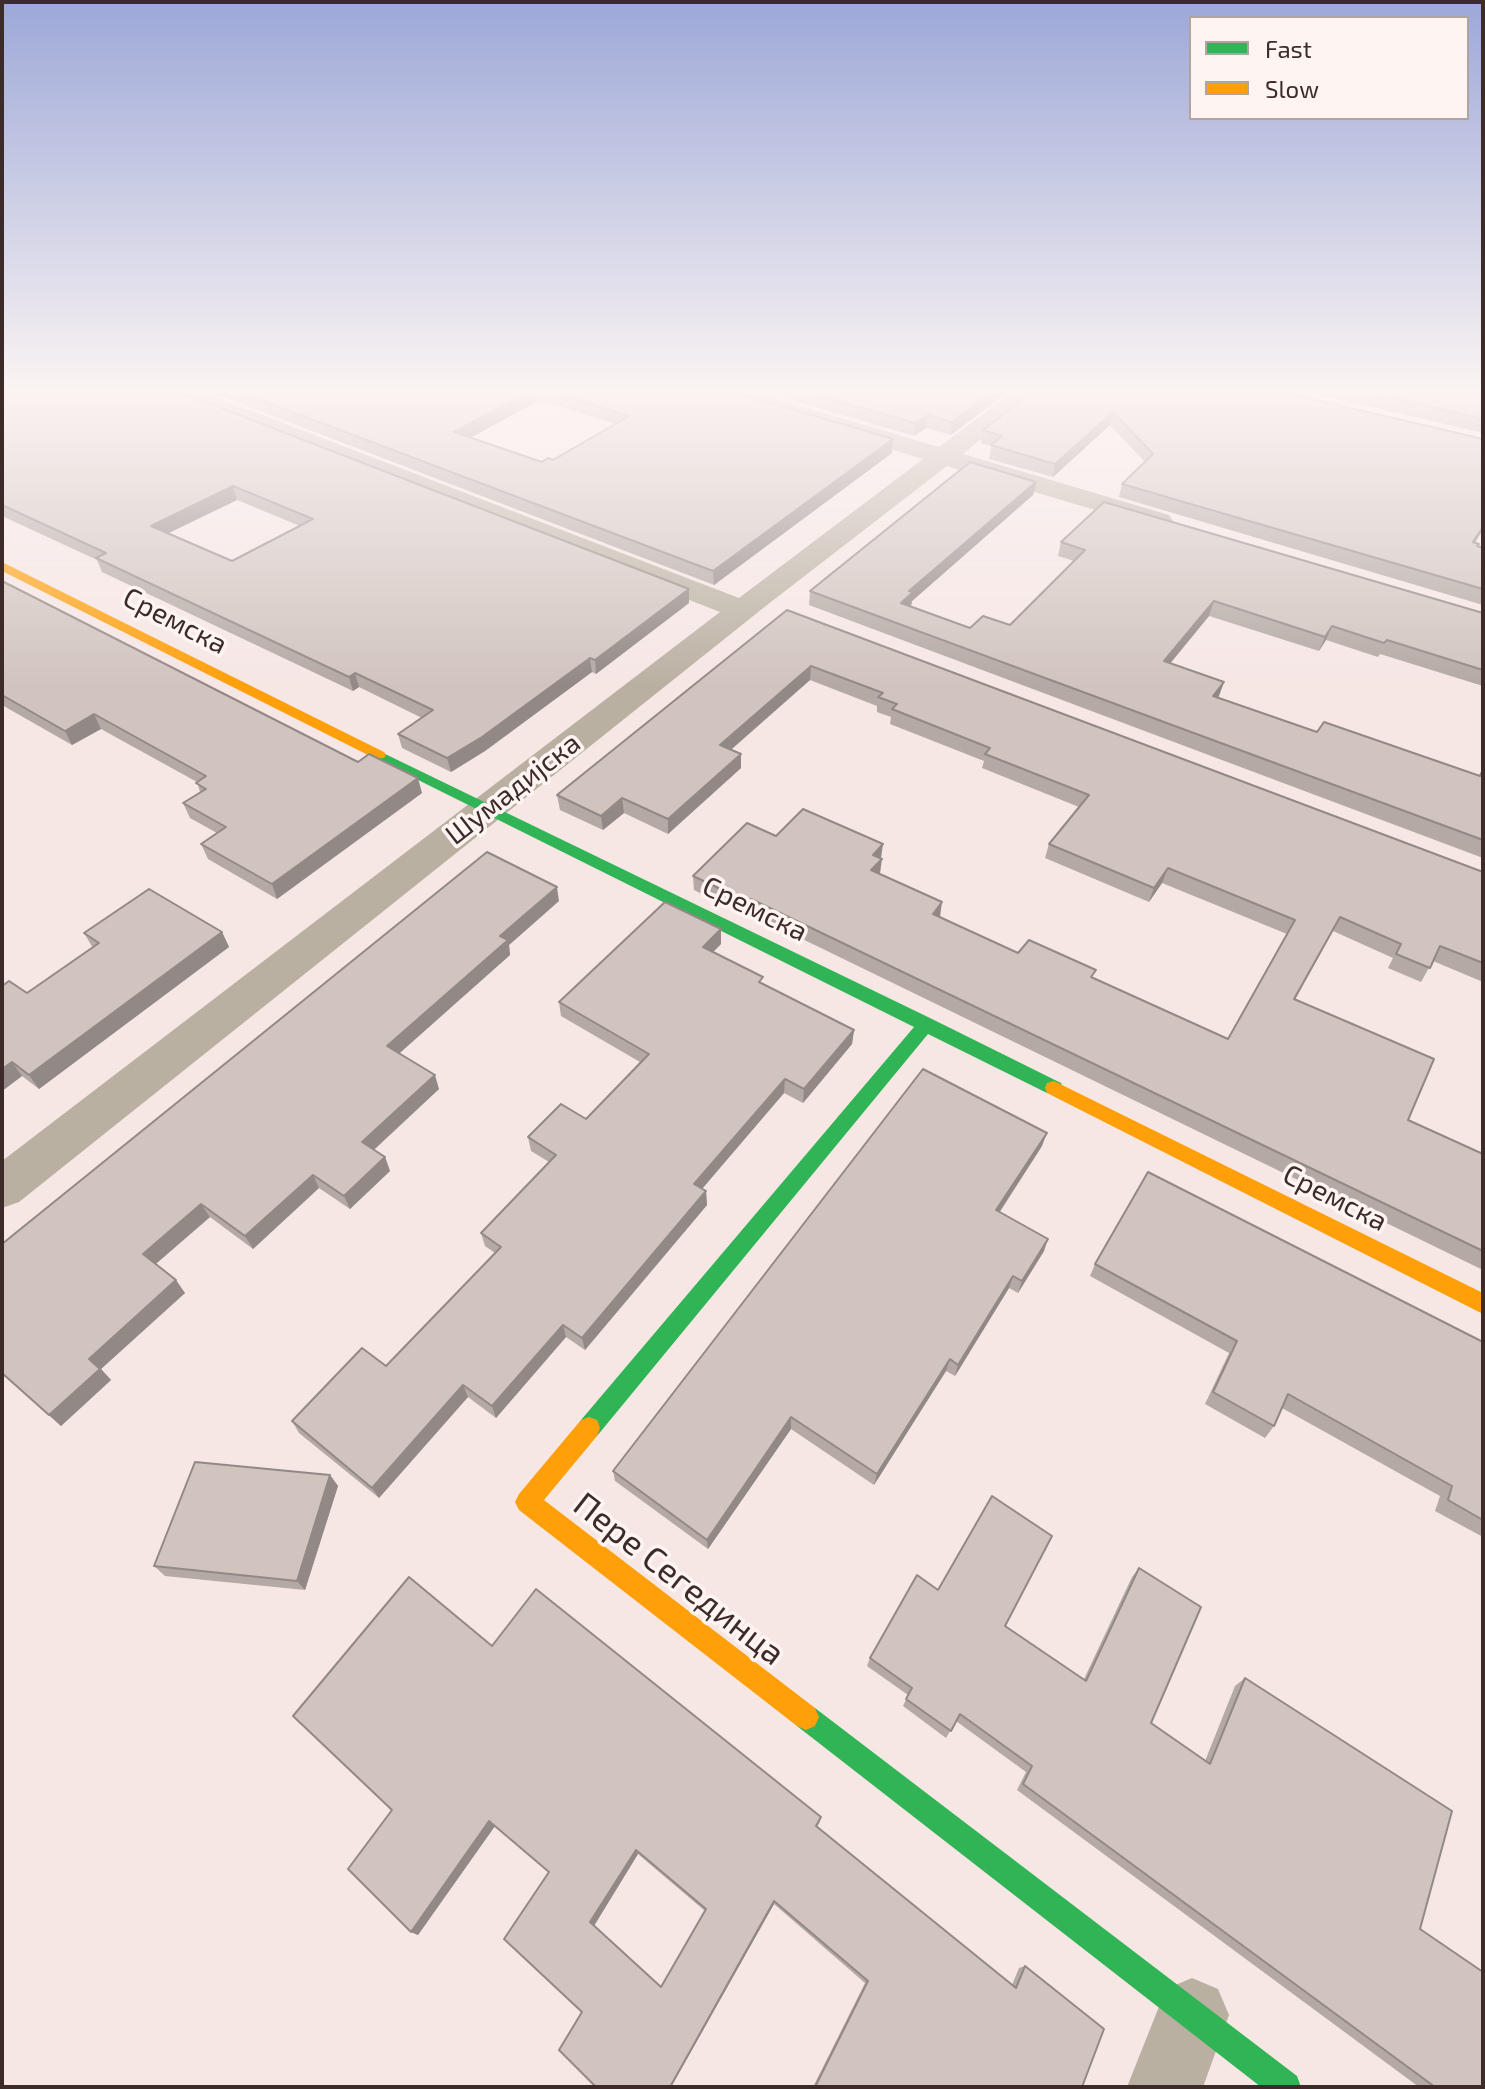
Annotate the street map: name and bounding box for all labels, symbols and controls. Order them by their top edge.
legend [1189,16,1469,120]
text: Fast [1265,34,1312,63]
text: Slow [1265,74,1319,103]
street label: Сремска [117,580,233,662]
street label: Шумадијска [439,726,587,852]
street label: Сремска [697,869,813,949]
street label: Сремска [1277,1157,1393,1239]
street label: Пере Сегединца [565,1484,793,1674]

